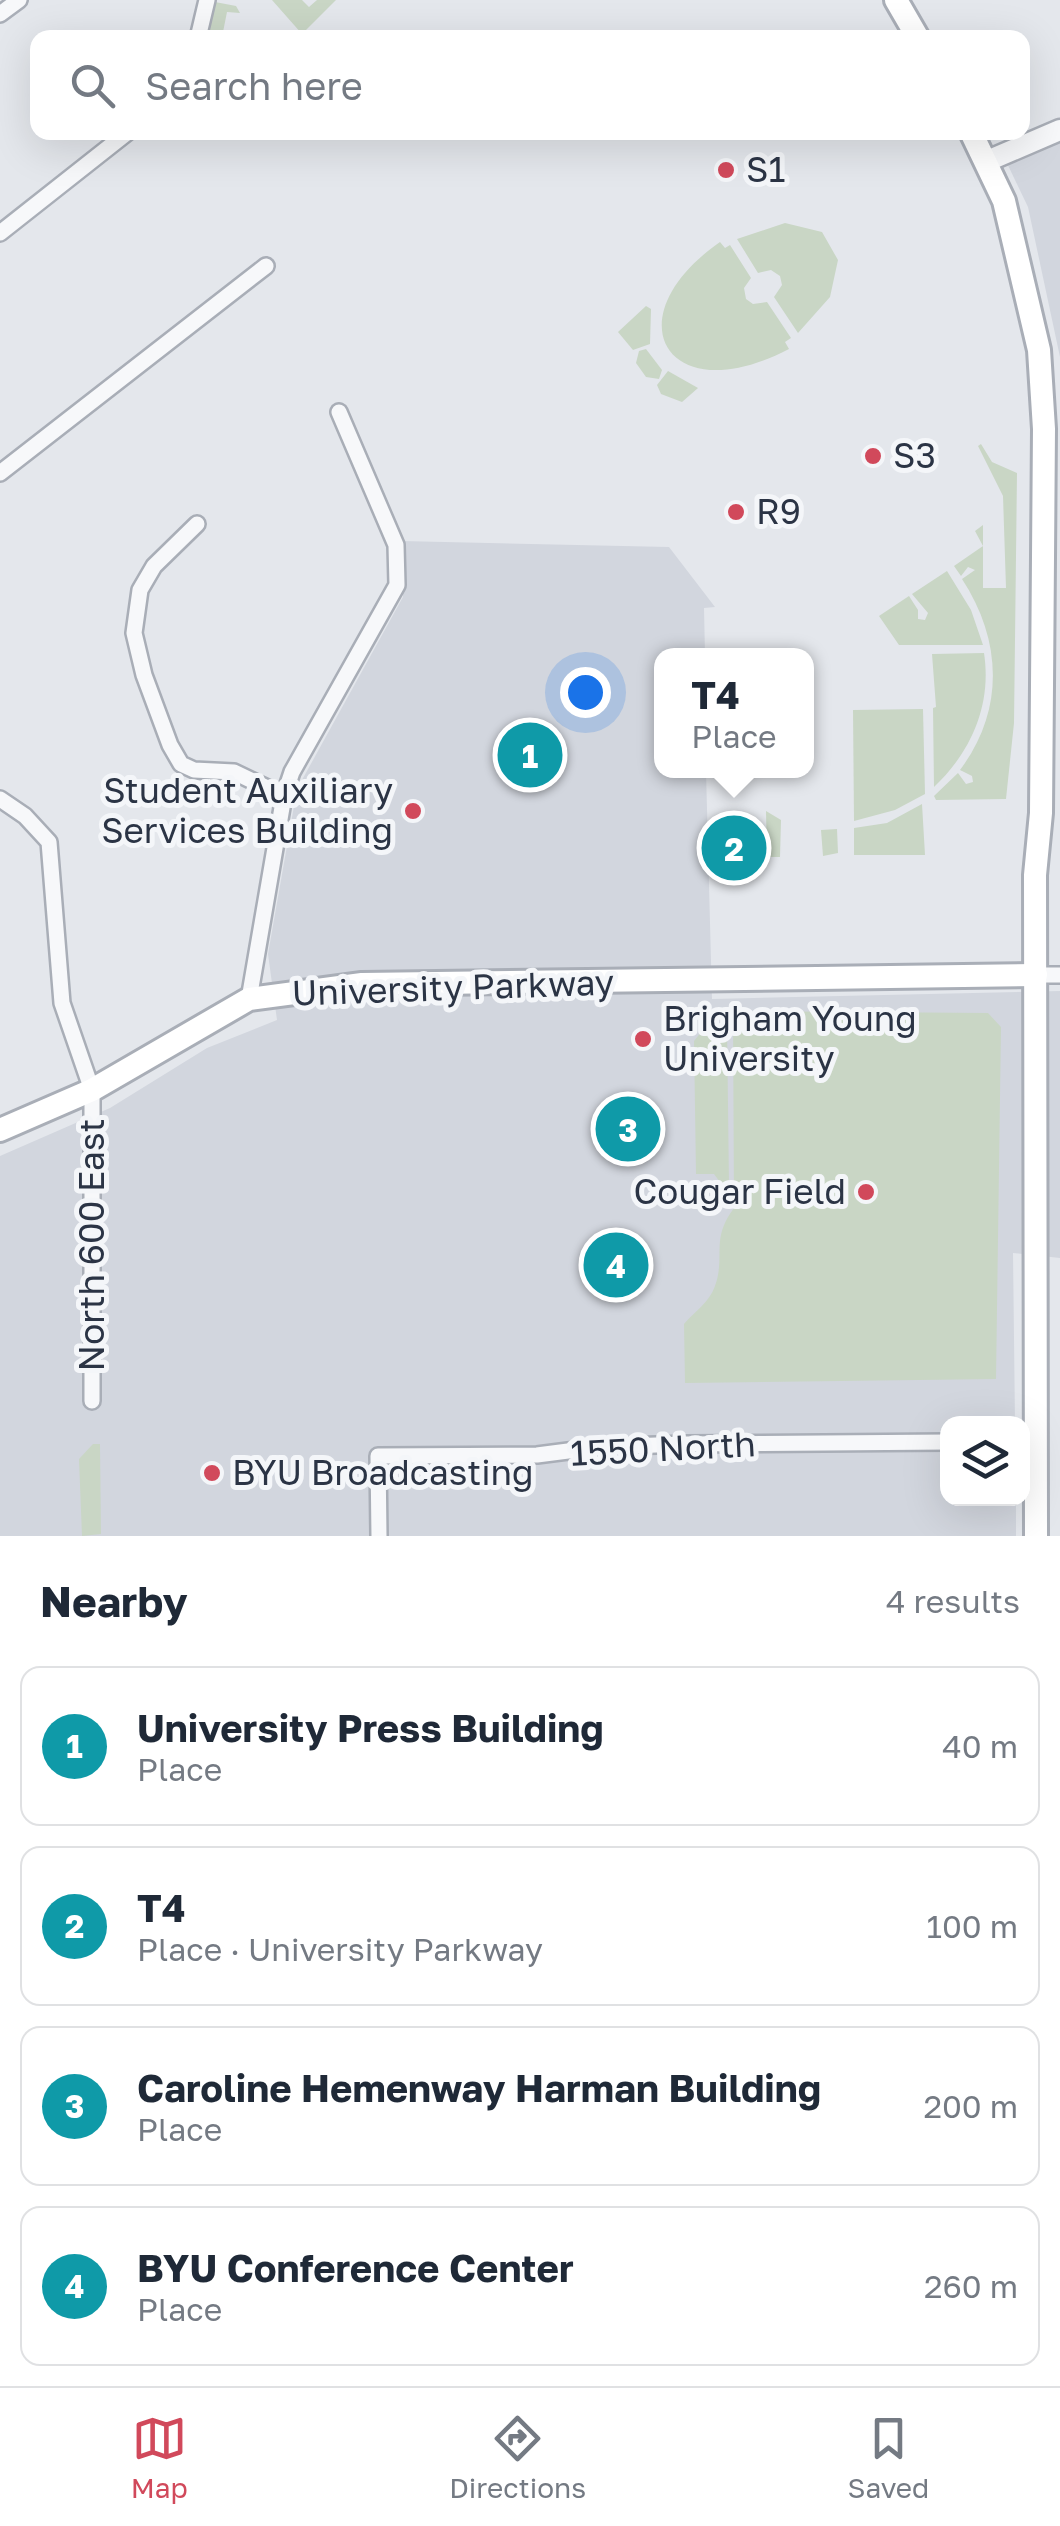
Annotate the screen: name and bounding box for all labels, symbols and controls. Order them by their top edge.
search box [30,30,1030,140]
icon: search [65,58,120,113]
text: Search here [145,63,363,108]
place label: S1 [746,148,785,190]
marker: S1 [715,159,737,181]
place label: S3 [893,434,936,476]
marker: S3 [862,445,884,467]
place label: R9 [756,490,801,532]
marker: R9 [725,501,747,523]
popup [654,648,814,778]
your location [560,667,611,718]
text: T4 [691,672,740,717]
text: Place [691,717,777,755]
pin: 1 [498,718,562,792]
place label: Student Auxiliary Services Building [101,769,393,851]
marker: Student Auxiliary Services Building [402,800,424,822]
pin: 2 [702,810,766,886]
street label: University Parkway [291,960,615,1014]
place label: Brigham Young University [663,997,917,1079]
marker: Brigham Young University [632,1028,654,1050]
pin: 3 [596,1092,660,1166]
street label: North 600 East [70,1119,112,1371]
place label: Cougar Field [633,1170,846,1212]
marker: Cougar Field [855,1181,877,1203]
pin: 4 [584,1228,648,1302]
map controls [940,1416,1030,1506]
button: layers [940,1416,1030,1506]
street label: 1550 North [569,1422,757,1474]
place label: BYU Broadcasting [232,1451,534,1493]
marker: BYU Broadcasting [201,1462,223,1484]
text: Nearby [40,1576,188,1626]
text: 4 results [886,1582,1020,1620]
text: University Press Building [137,1705,604,1750]
text: 1 [66,1727,83,1765]
text: 40 m [942,1727,1018,1765]
text: Place [137,1750,222,1788]
text: T4 [137,1885,185,1930]
text: 2 [65,1907,84,1945]
text: 100 m [926,1907,1018,1945]
text: Place · University Parkway [137,1930,543,1968]
text: Caroline Hemenway Harman Building [137,2065,821,2110]
text: 3 [65,2087,84,2125]
text: 200 m [923,2087,1018,2125]
text: Place [137,2110,222,2148]
text: BYU Conference Center [137,2245,574,2290]
text: 4 [64,2267,85,2305]
text: 260 m [924,2267,1018,2305]
text: Place [137,2290,222,2328]
tab: Map [131,2411,188,2504]
tab: Directions [449,2411,586,2504]
tab: Saved [847,2411,929,2504]

